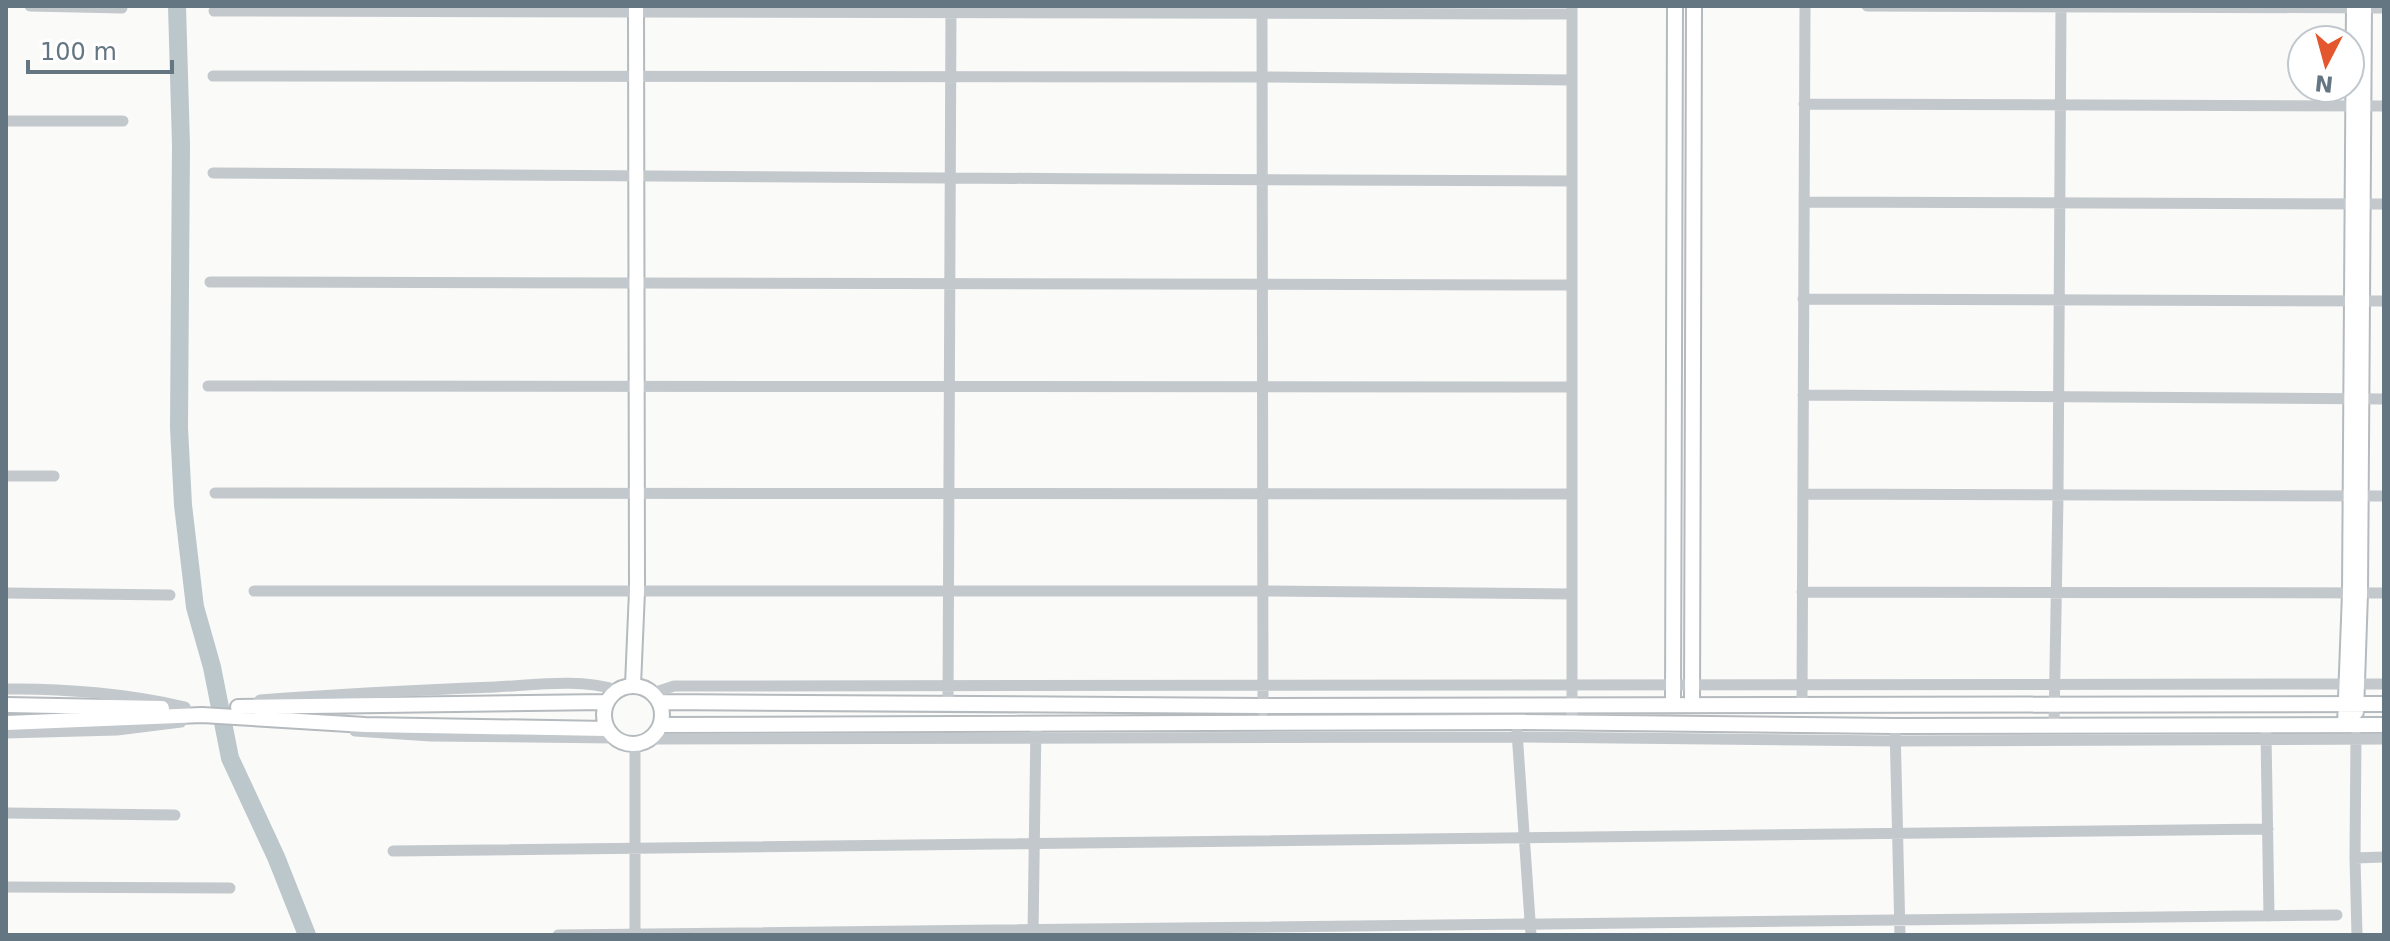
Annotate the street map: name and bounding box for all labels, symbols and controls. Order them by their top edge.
scale bar [28,24,172,74]
north arrow [2286,24,2366,104]
text: 100 m [40,38,117,66]
text: N [2313,70,2334,97]

